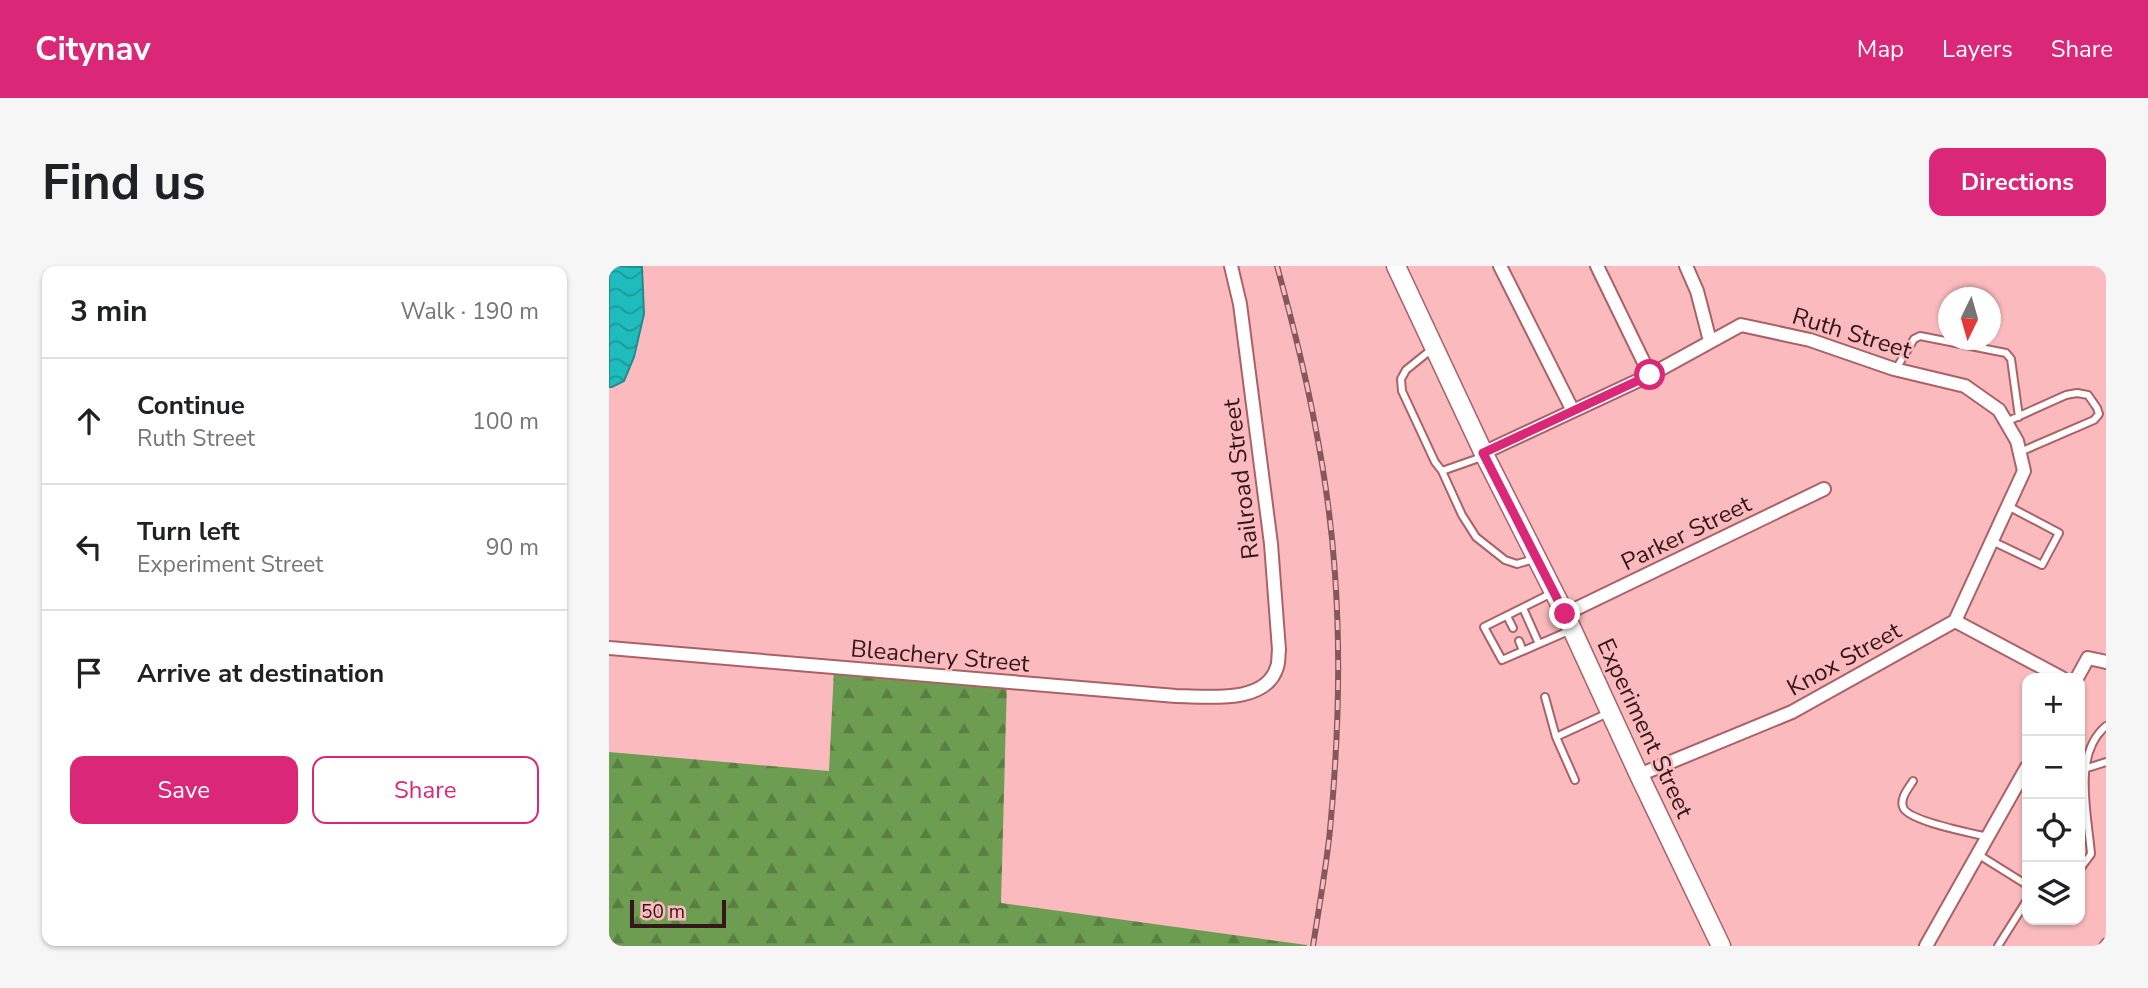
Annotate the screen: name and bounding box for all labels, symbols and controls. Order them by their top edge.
text: Citynav [35,27,151,72]
text: Map [1857,33,1904,65]
text: Layers [1942,33,2013,65]
text: Share [2051,33,2113,65]
button: Directions [1929,148,2106,216]
text: Find us [42,149,206,216]
north arrow [1938,287,2001,350]
text: 3 min [70,291,148,332]
text: Walk · 190 m [400,296,539,327]
street label: Ruth Street [1788,300,1916,366]
route start [1634,359,1665,390]
text: Continue [137,388,245,423]
street label: Railroad Street [1215,396,1267,561]
icon: ahead [70,402,108,440]
text: 100 m [472,406,539,437]
text: Ruth Street [137,423,255,454]
street label: Parker Street [1616,488,1757,578]
text: Turn left [137,514,240,549]
icon: left [70,528,108,566]
text: 90 m [486,532,539,563]
text: Experiment Street [137,549,323,580]
route end [1549,598,1580,629]
street label: Knox Street [1781,614,1907,704]
street label: Bleachery Street [849,632,1031,680]
street label: Experiment Street [1589,633,1701,823]
icon: arrive [70,654,108,692]
text: Arrive at destination [137,656,384,691]
map controls [2022,673,2085,925]
button: + [2022,673,2085,736]
button: − [2022,736,2085,799]
button: Save [70,756,298,824]
button: Share [312,756,539,824]
button: locate [2022,799,2085,862]
button: layers [2022,862,2085,925]
scale bar [630,897,726,929]
text: 50 m [641,899,685,925]

